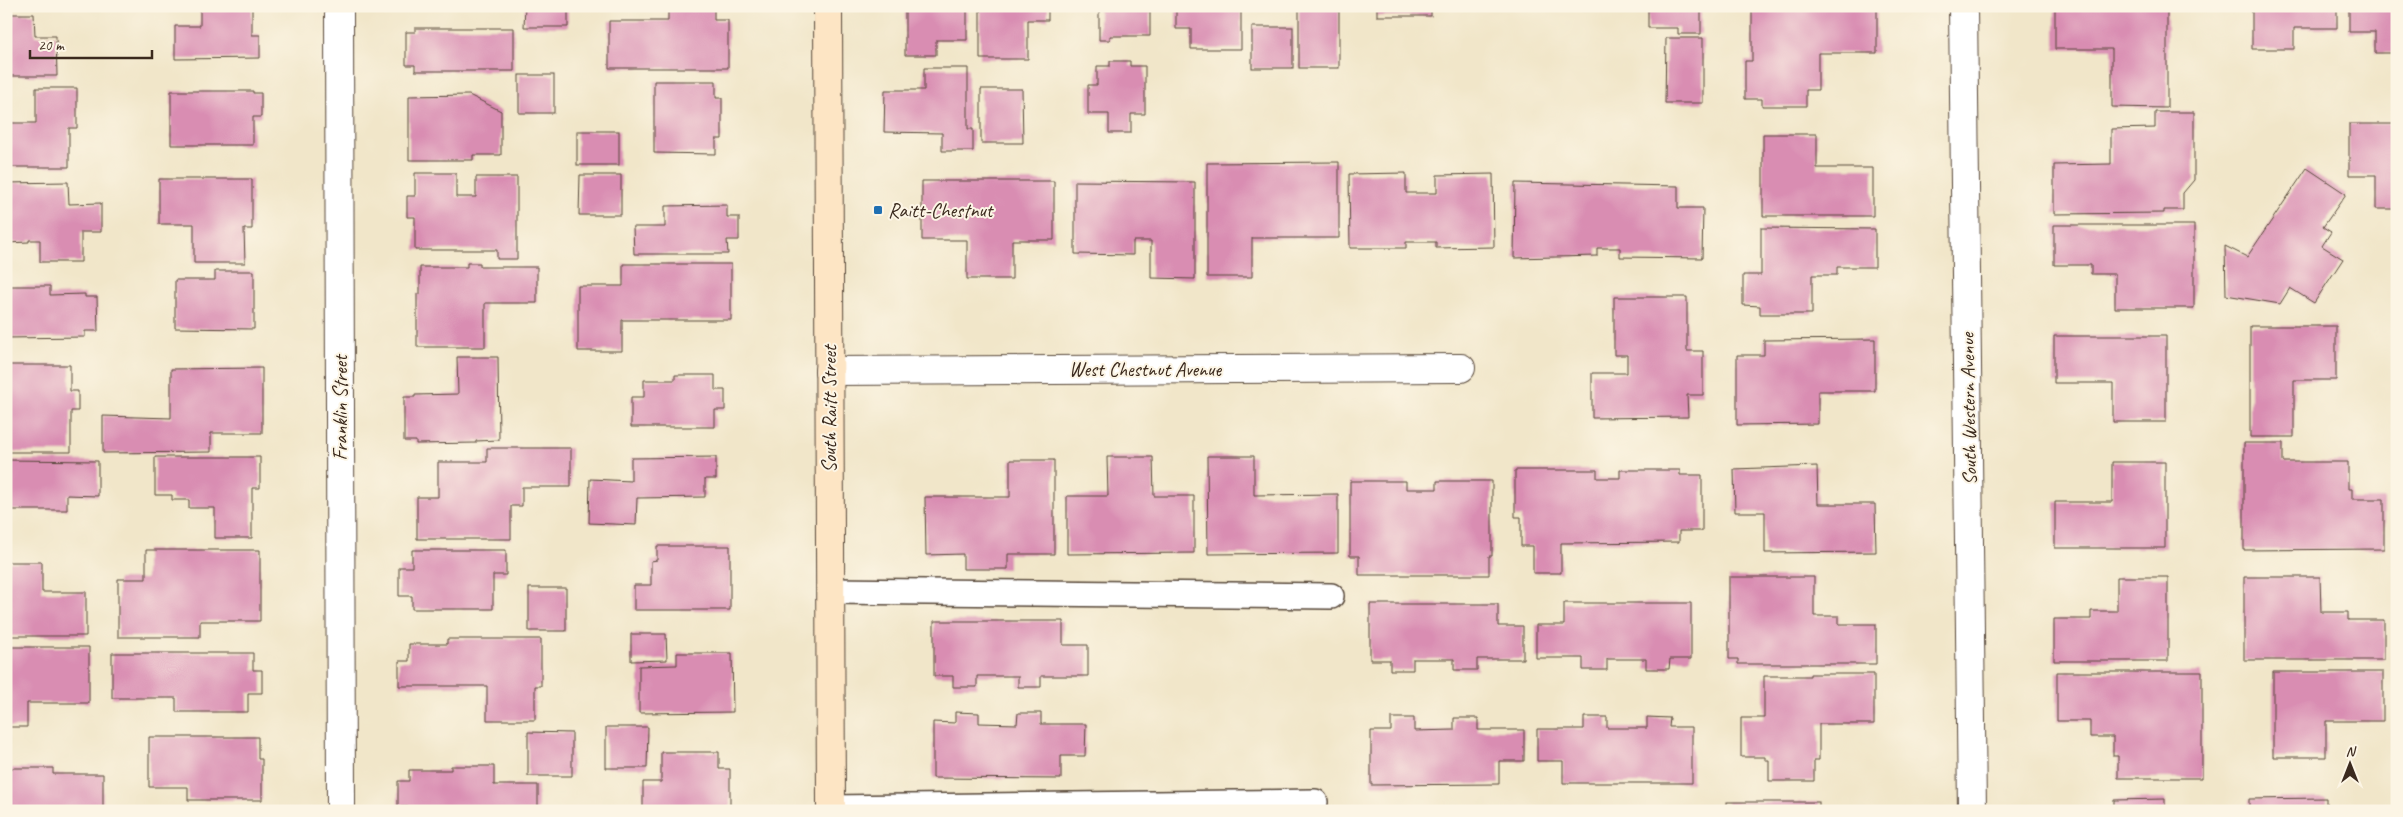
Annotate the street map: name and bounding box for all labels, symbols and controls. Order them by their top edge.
scale bar [30,28,152,60]
text: 20 m [38,36,65,55]
place label: Raitt-Chestnut [888,198,995,223]
marker: Raitt-Chestnut [872,204,884,216]
street label: South Western Avenue [1955,331,1982,485]
street label: South Raitt Street [817,343,842,473]
street label: Franklin Street [328,353,353,461]
street label: West Chestnut Avenue [1069,357,1222,382]
north arrow [2326,740,2376,790]
text: N [2346,743,2357,760]

